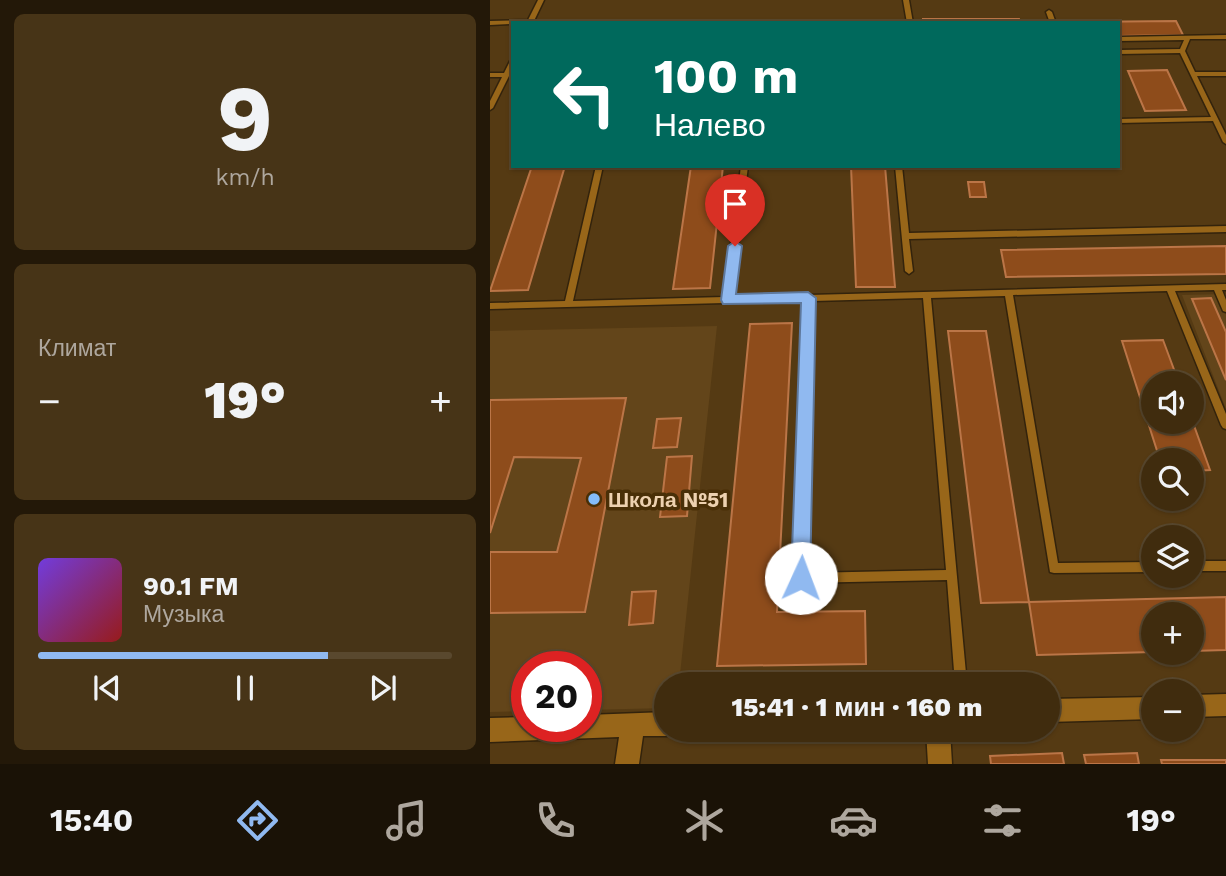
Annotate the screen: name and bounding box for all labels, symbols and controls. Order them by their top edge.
text: 100 m [654,47,798,105]
icon: left [539,49,630,140]
text: 9 [217,65,273,172]
text: Налево [654,106,766,144]
text: km/h [215,164,275,191]
pin [705,174,765,246]
icon: arrive [716,185,754,223]
text: Климат [38,335,116,362]
text: 19° [204,370,286,431]
map controls [1141,371,1204,742]
button: sound [1141,371,1204,434]
text: − [38,379,61,423]
text: + [429,379,452,423]
button: search [1141,448,1204,511]
place label: Школа №51 [608,487,728,512]
marker: Школа №51 [586,491,602,507]
button: layers [1141,525,1204,588]
position arrow [764,541,838,615]
text: 90.1 FM [143,571,239,601]
text: Музыка [143,601,224,628]
button: + [1141,602,1204,665]
speed limit sign: 20 [511,651,602,742]
icon: previous [88,669,126,707]
icon: pause [226,669,264,707]
icon: next [364,669,402,707]
button: − [1141,679,1204,742]
text: 15:41 · 1 мин · 160 m [732,692,982,722]
icon: directions [233,796,282,845]
icon: music [382,796,431,845]
icon: phone [531,796,580,845]
icon: climate [680,796,729,845]
icon: car [829,796,878,845]
icon: filters [978,796,1027,845]
text: 15:40 [50,801,133,839]
text: 19° [1127,801,1176,839]

